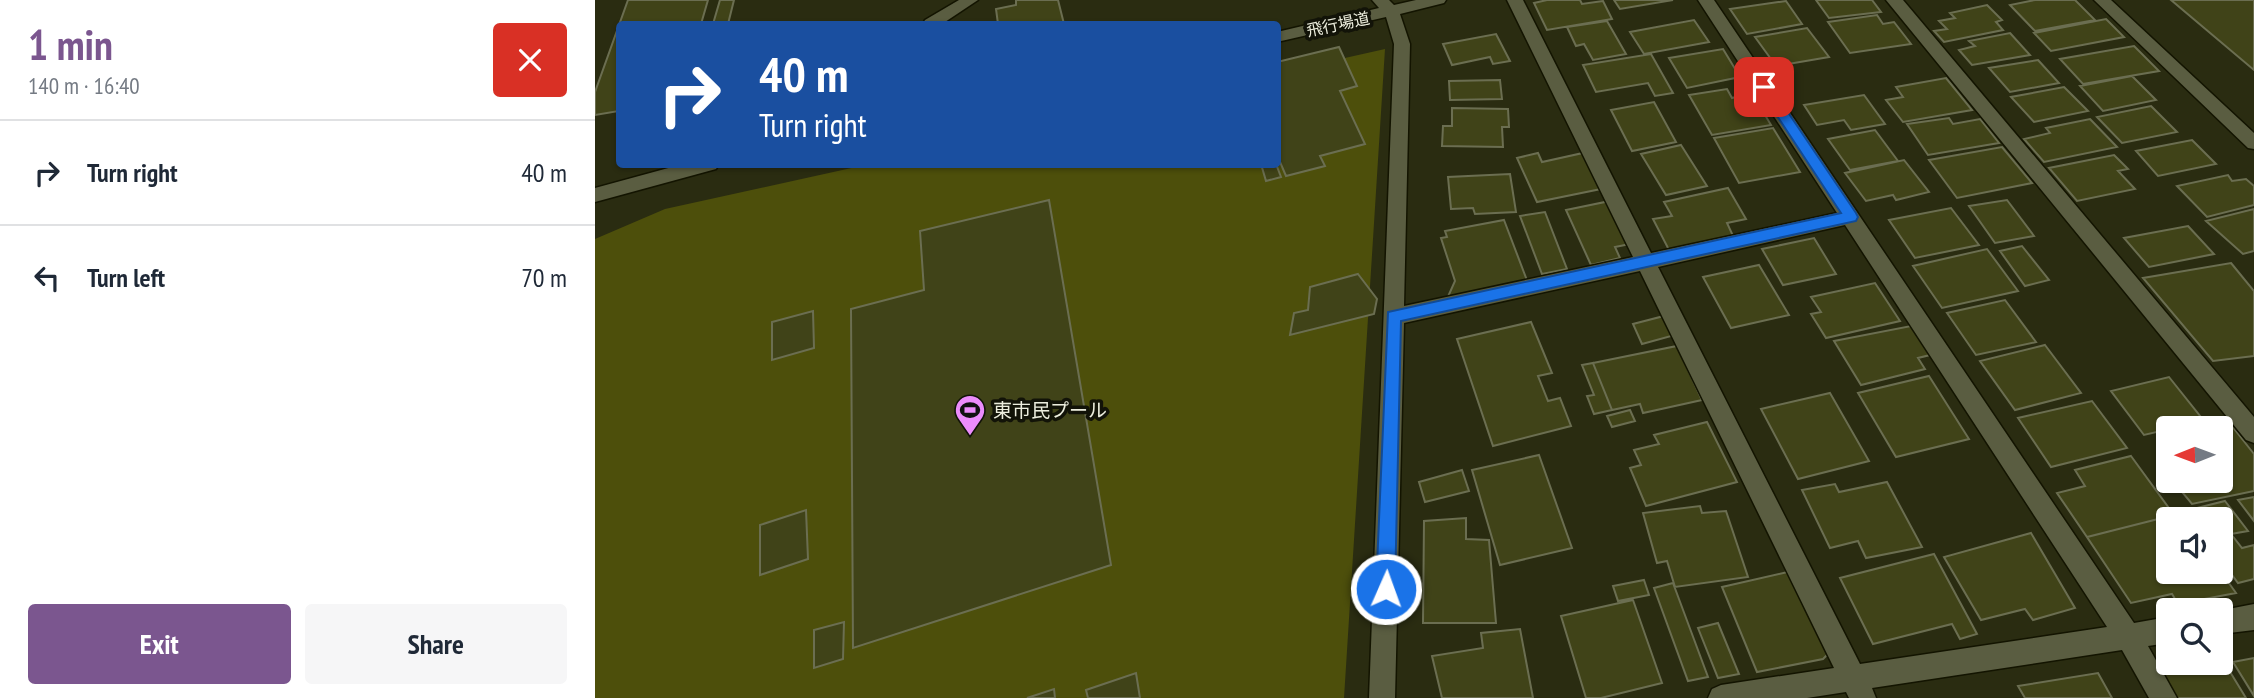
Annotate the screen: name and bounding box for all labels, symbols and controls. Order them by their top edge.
street label: 飛行場道 [1305,8,1371,40]
text: 1 min [28,17,113,72]
button: close [493,23,567,97]
text: 40 m [759,42,848,106]
icon: right [644,49,735,140]
pin [1734,57,1794,117]
icon: arrive [1745,68,1783,106]
text: 140 m · 16:40 [28,71,140,100]
text: Turn right [759,104,867,146]
icon: right [28,154,66,192]
text: Turn right [87,156,178,189]
text: 40 m [521,156,567,189]
icon: left [28,259,66,297]
text: Turn left [87,261,165,294]
text: 70 m [521,261,567,294]
sports icon: 東市民プール [953,393,987,437]
place label: 東市民プール [993,398,1107,422]
north arrow [2156,416,2233,494]
map controls [2156,416,2233,675]
button: sound [2156,507,2233,584]
position arrow [1349,552,1423,626]
button: search [2156,598,2233,675]
button: Exit [28,604,291,684]
button: Share [305,604,567,684]

